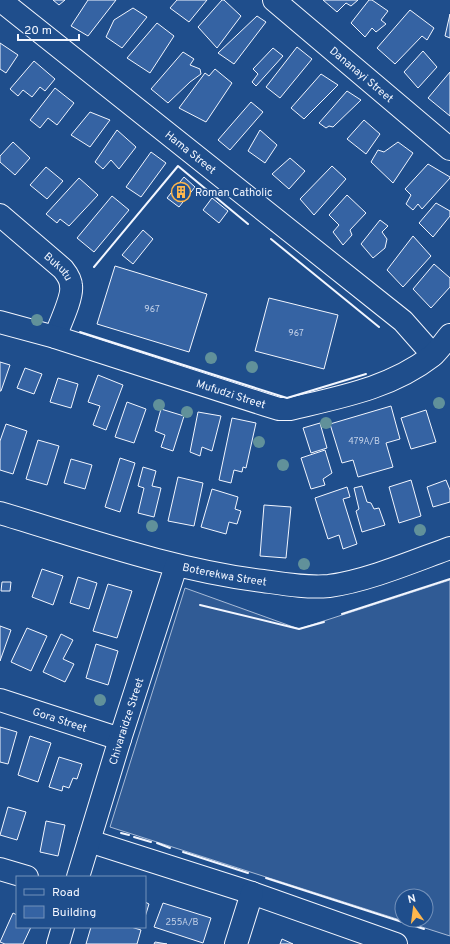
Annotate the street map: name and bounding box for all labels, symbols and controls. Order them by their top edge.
scale bar [18,16,79,42]
text: 20 m [24,23,52,39]
street label: Dananayi Street [326,44,396,106]
street label: Hama Street [162,128,219,177]
building icon: Roman Catholic [170,181,192,203]
place label: Roman Catholic [195,186,273,200]
street label: Bukutu [41,250,75,283]
house number: 967 [144,304,160,315]
house number: 967 [288,328,304,339]
street label: Mufudzi Street [194,377,267,412]
house number: 479A/B [348,436,380,447]
street label: Boterekwa Street [181,560,268,589]
street label: Chivaraidze Street [107,676,147,767]
street label: Gora Street [31,705,89,736]
legend [16,876,146,928]
text: Road [52,885,80,901]
north arrow [394,888,434,928]
text: N [406,892,417,907]
text: Building [52,905,96,921]
house number: 255A/B [166,917,199,928]

